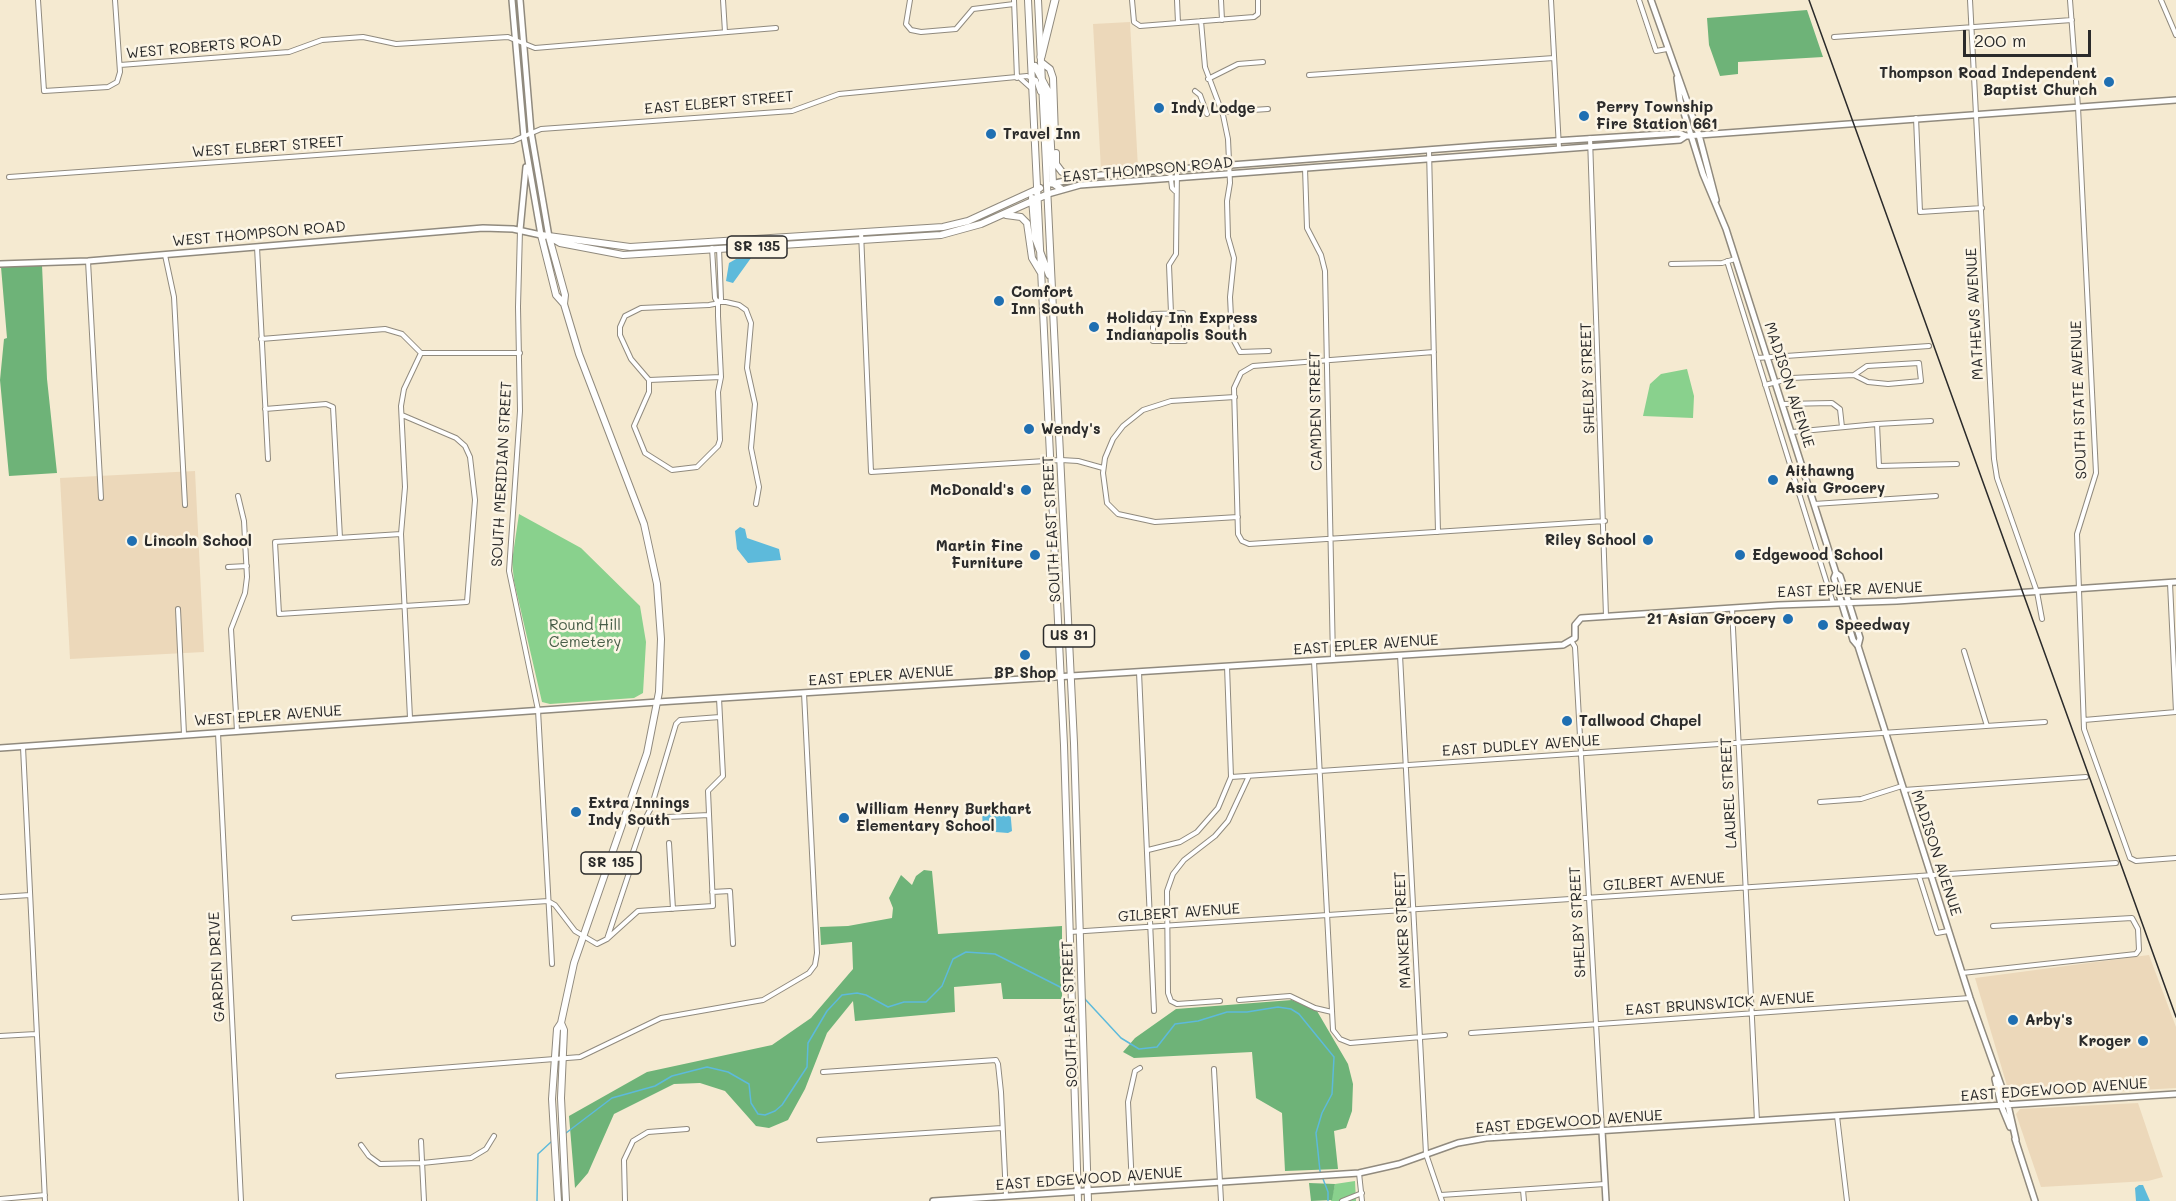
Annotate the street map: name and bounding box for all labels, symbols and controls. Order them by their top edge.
scale bar [1966,18,2094,56]
text: 200 m [1974,28,2026,52]
street label: WEST ROBERTS ROAD [125,31,283,63]
place label: Thompson Road Independent Baptist Church [1879,64,2097,99]
marker: Thompson Road Independent Baptist Church [2102,75,2116,89]
street label: EAST ELBERT STREET [644,88,794,118]
place label: Perry Township Fire Station 661 [1596,98,1718,133]
place label: Indy Lodge [1171,99,1255,117]
marker: Indy Lodge [1152,101,1166,115]
marker: Perry Township Fire Station 661 [1577,109,1591,123]
place label: Travel Inn [1003,125,1080,143]
marker: Travel Inn [984,127,998,141]
street label: WEST ELBERT STREET [191,133,345,161]
street label: EAST THOMPSON ROAD [1062,154,1234,186]
street label: WEST THOMPSON ROAD [172,217,346,251]
road number: SR 135 [727,236,787,258]
street label: MATHEWS AVENUE [1963,247,1987,381]
place label: Comfort Inn South [1011,283,1084,318]
marker: Comfort Inn South [992,294,1006,308]
place label: Holiday Inn Express Indianapolis South [1106,309,1258,344]
marker: Holiday Inn Express Indianapolis South [1087,320,1101,334]
street label: MADISON AVENUE [1760,320,1818,450]
street label: SOUTH STATE AVENUE [2067,320,2091,480]
street label: SHELBY STREET [1577,322,1599,434]
street label: CAMDEN STREET [1306,351,1326,471]
street label: SOUTH MERIDIAN STREET [488,381,516,567]
place label: Wendy's [1041,420,1101,438]
marker: Wendy's [1022,422,1036,436]
street label: SOUTH EAST STREET [1039,455,1065,603]
place label: Aithawng Asia Grocery [1785,462,1885,497]
marker: Aithawng Asia Grocery [1766,473,1780,487]
place label: McDonald's [930,481,1014,499]
marker: McDonald's [1019,483,1033,497]
place label: Riley School [1545,531,1636,549]
place label: Lincoln School [144,532,252,550]
marker: Riley School [1641,533,1655,547]
marker: Lincoln School [125,534,139,548]
place label: Martin Fine Furniture [936,537,1023,572]
place label: Edgewood School [1752,546,1883,564]
marker: Martin Fine Furniture [1028,548,1042,562]
marker: Edgewood School [1733,548,1747,562]
street label: EAST EPLER AVENUE [1777,578,1923,602]
place label: 21 Asian Grocery [1647,610,1776,628]
marker: 21 Asian Grocery [1781,612,1795,626]
park label: Round Hill Cemetery [549,616,621,651]
place label: Speedway [1835,616,1910,634]
marker: Speedway [1816,618,1830,632]
road number: US 31 [1044,625,1094,647]
street label: EAST EPLER AVENUE [1293,631,1439,659]
marker: BP Shop [1018,648,1032,662]
street label: EAST EPLER AVENUE [808,662,954,690]
place label: BP Shop [994,664,1056,682]
street label: WEST EPLER AVENUE [194,702,342,730]
place label: Tallwood Chapel [1579,712,1701,730]
marker: Tallwood Chapel [1560,714,1574,728]
street label: EAST DUDLEY AVENUE [1441,731,1601,761]
street label: LAUREL STREET [1717,737,1741,849]
street label: MADISON AVENUE [1907,788,1965,918]
place label: Extra Innings Indy South [588,794,690,829]
place label: William Henry Burkhart Elementary School [856,800,1032,835]
marker: Extra Innings Indy South [569,805,583,819]
marker: William Henry Burkhart Elementary School [837,811,851,825]
road number: SR 135 [581,852,641,874]
street label: SHELBY STREET [1566,866,1590,978]
street label: GILBERT AVENUE [1602,869,1726,895]
street label: MANKER STREET [1391,871,1415,989]
street label: GILBERT AVENUE [1117,900,1241,926]
street label: GARDEN DRIVE [205,911,229,1023]
street label: SOUTH EAST STREET [1058,940,1082,1088]
street label: EAST BRUNSWICK AVENUE [1625,988,1815,1020]
place label: Arby's [2025,1011,2073,1029]
marker: Arby's [2006,1013,2020,1027]
place label: Kroger [2079,1032,2131,1050]
marker: Kroger [2136,1034,2150,1048]
street label: EAST EDGEWOOD AVENUE [1960,1074,2148,1106]
street label: EAST EDGEWOOD AVENUE [1475,1106,1663,1138]
street label: EAST EDGEWOOD AVENUE [995,1163,1183,1195]

